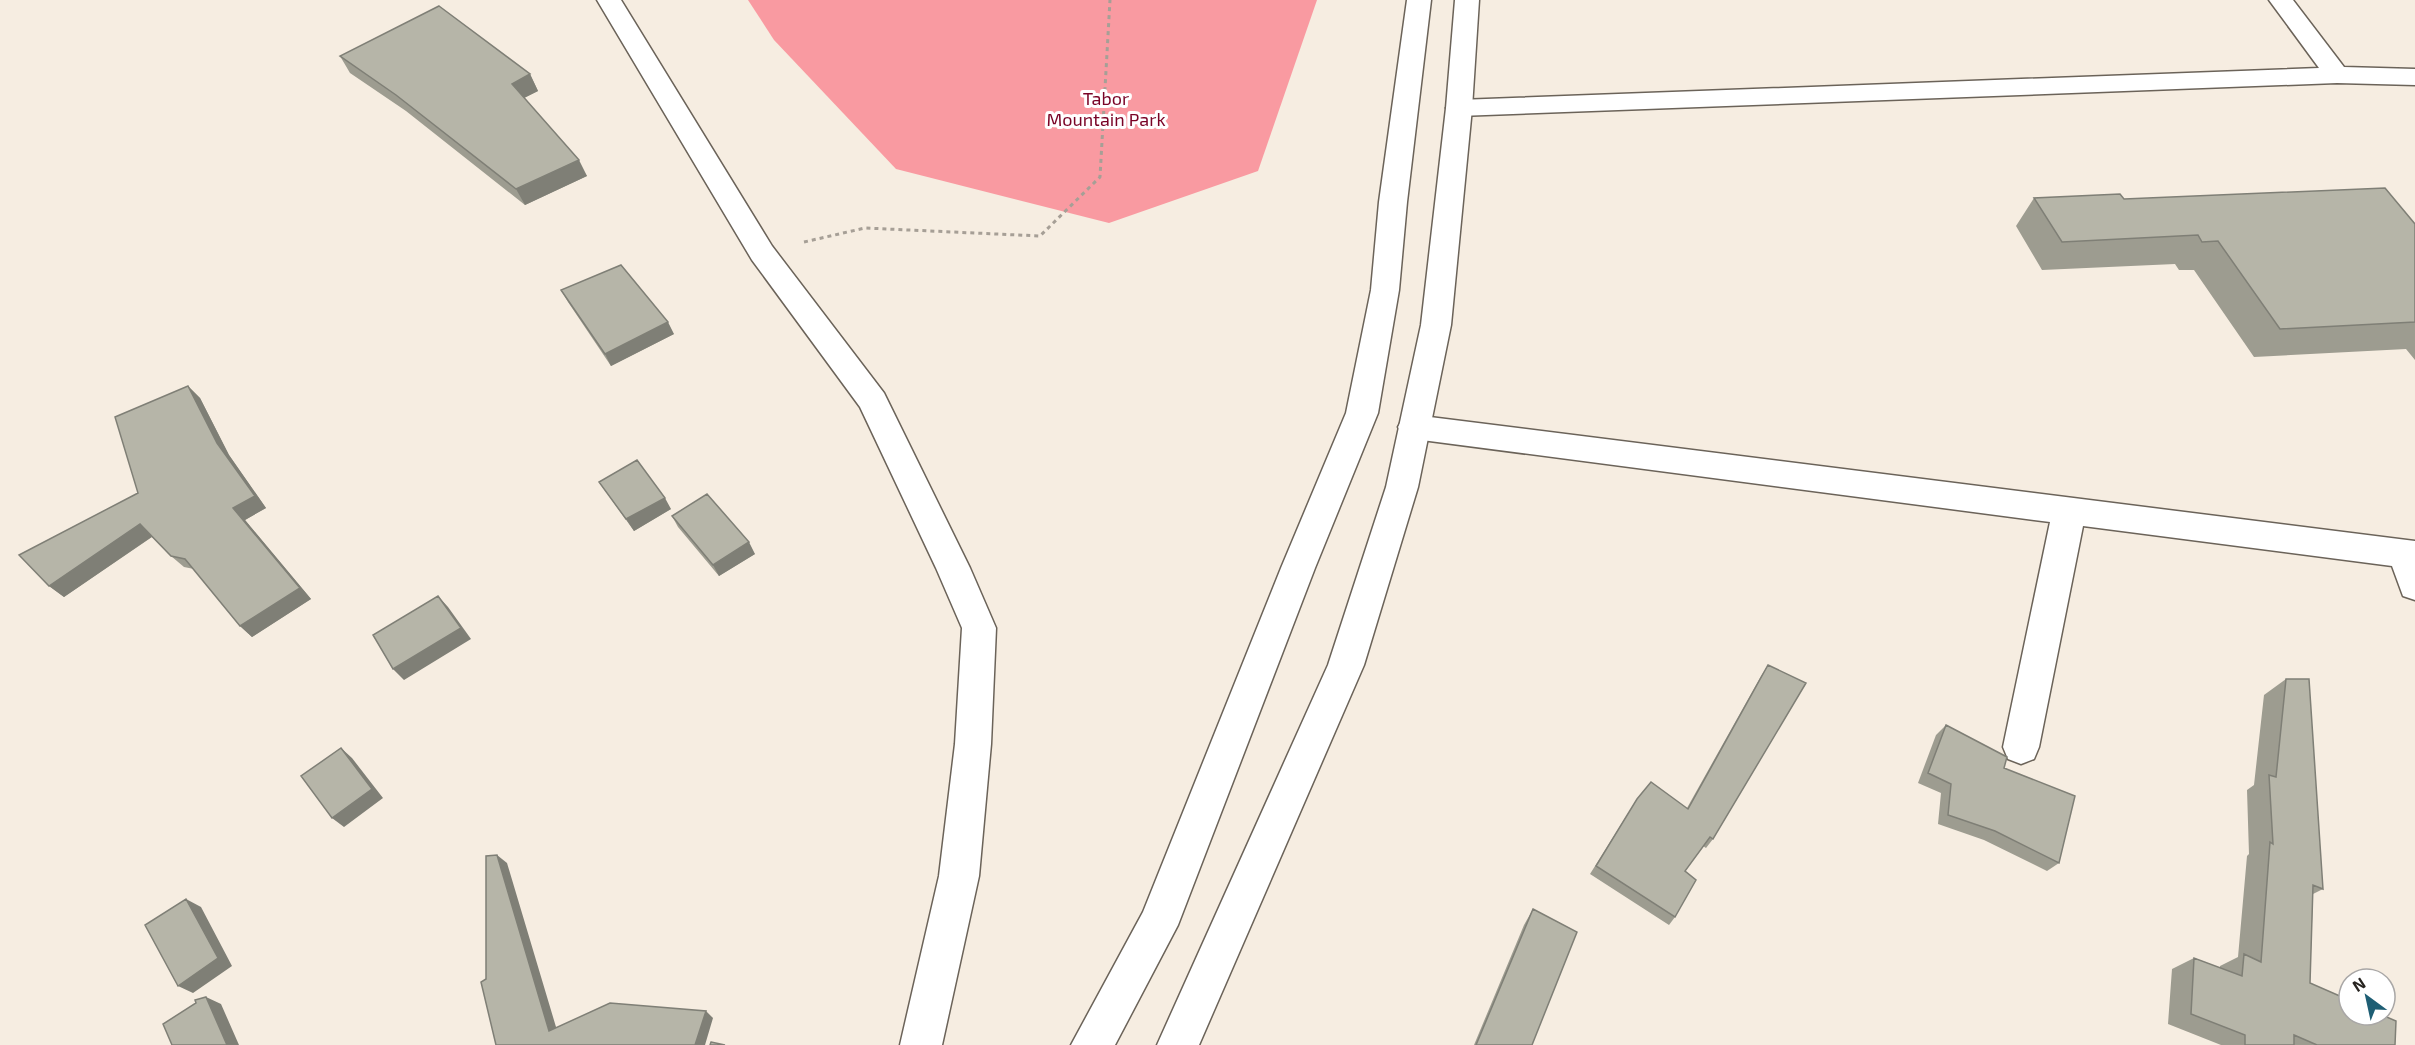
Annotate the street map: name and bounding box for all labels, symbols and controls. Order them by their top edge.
park label: Tabor Mountain Park [1046,87,1166,130]
north arrow [2337,967,2397,1027]
text: N [2349,973,2369,995]

